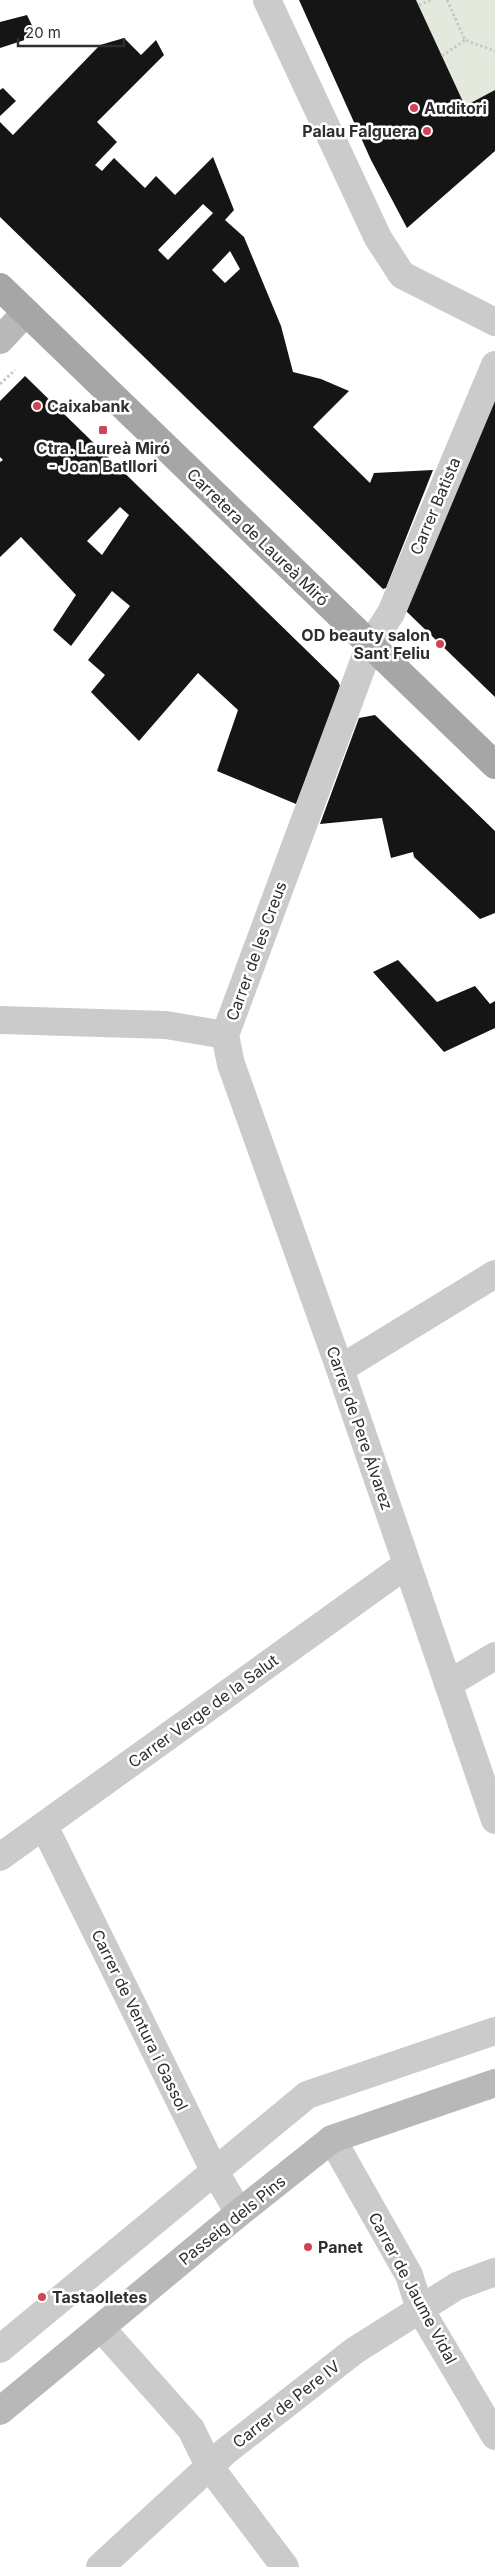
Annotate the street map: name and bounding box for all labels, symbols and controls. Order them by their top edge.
scale bar [18,15,124,47]
text: 20 m [25,23,61,42]
place label: Auditori [424,98,487,118]
marker: Auditori [408,102,420,114]
place label: Palau Falguera [302,121,417,141]
marker: Palau Falguera [421,125,433,137]
place label: Caixabank [47,396,130,416]
marker: Caixabank [31,400,43,412]
marker: Ctra. Laureà Miró - Joan Batllori [97,424,109,436]
place label: Ctra. Laureà Miró - Joan Batllori [36,438,170,476]
street label: Carrer Batista [406,454,464,558]
street label: Carretera de Laureà Miró [183,464,333,610]
place label: OD beauty salon Sant Feliu [301,625,430,663]
marker: OD beauty salon Sant Feliu [434,638,446,650]
street label: Carrer de les Creus [221,879,291,1023]
street label: Carrer de Pere Álvarez [323,1344,397,1512]
street label: Carrer Verge de la Salut [124,1650,282,1772]
street label: Carrer de Ventura i Gassol [87,1926,193,2114]
street label: Passeig dels Pins [175,2171,289,2269]
street label: Carrer de Jaume Vidal [364,2209,462,2367]
place label: Panet [318,2237,363,2257]
marker: Panet [302,2241,314,2253]
place label: Tastaolletes [52,2287,147,2307]
marker: Tastaolletes [36,2291,48,2303]
street label: Carrer de Pere IV [228,2356,344,2452]

